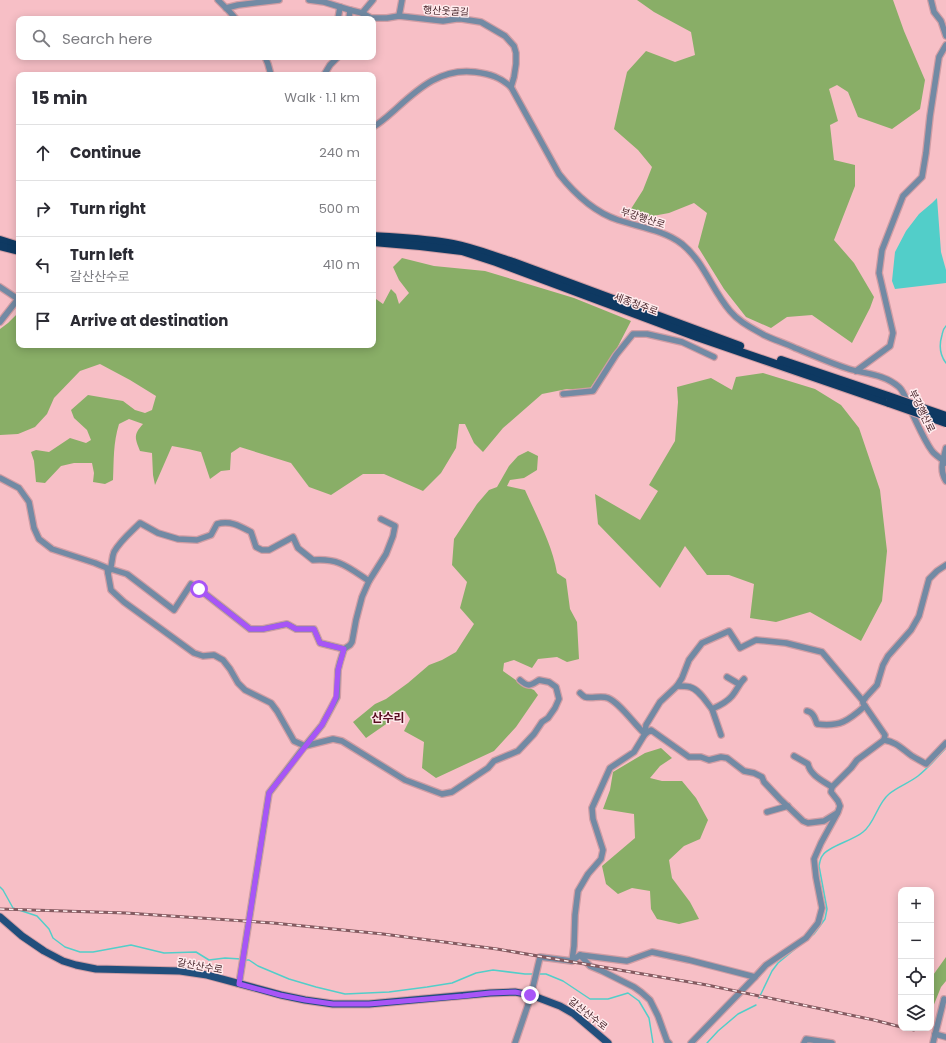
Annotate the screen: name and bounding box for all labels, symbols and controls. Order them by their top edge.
street label: 행산웃골길 [423,2,469,20]
search box [16,16,376,60]
icon: search [30,27,52,49]
text: Search here [62,28,152,49]
text: 15 min [32,86,88,110]
text: Walk · 1.1 km [284,88,360,107]
icon: ahead [32,142,54,164]
text: Continue [70,142,141,163]
text: 240 m [319,143,360,162]
icon: right [32,198,54,220]
text: Turn right [70,198,146,219]
text: 500 m [319,199,360,218]
street label: 부강행산로 [619,204,667,232]
text: Turn left [70,244,134,265]
icon: left [32,254,54,276]
text: 410 m [323,255,360,274]
text: 갈산산수로 [70,267,130,286]
street label: 세종청주로 [612,289,660,319]
icon: arrive [32,310,54,332]
text: Arrive at destination [70,310,228,331]
street label: 부강행산로 [905,387,939,435]
route start [190,580,208,598]
district label: 산수리 [371,709,405,726]
map controls [898,887,934,1031]
button: + [898,887,934,923]
button: − [898,923,934,959]
street label: 갈산산수로 [176,955,224,977]
button: locate [898,959,934,995]
route end [521,986,539,1004]
street label: 갈산산수로 [565,994,611,1034]
button: layers [898,995,934,1031]

